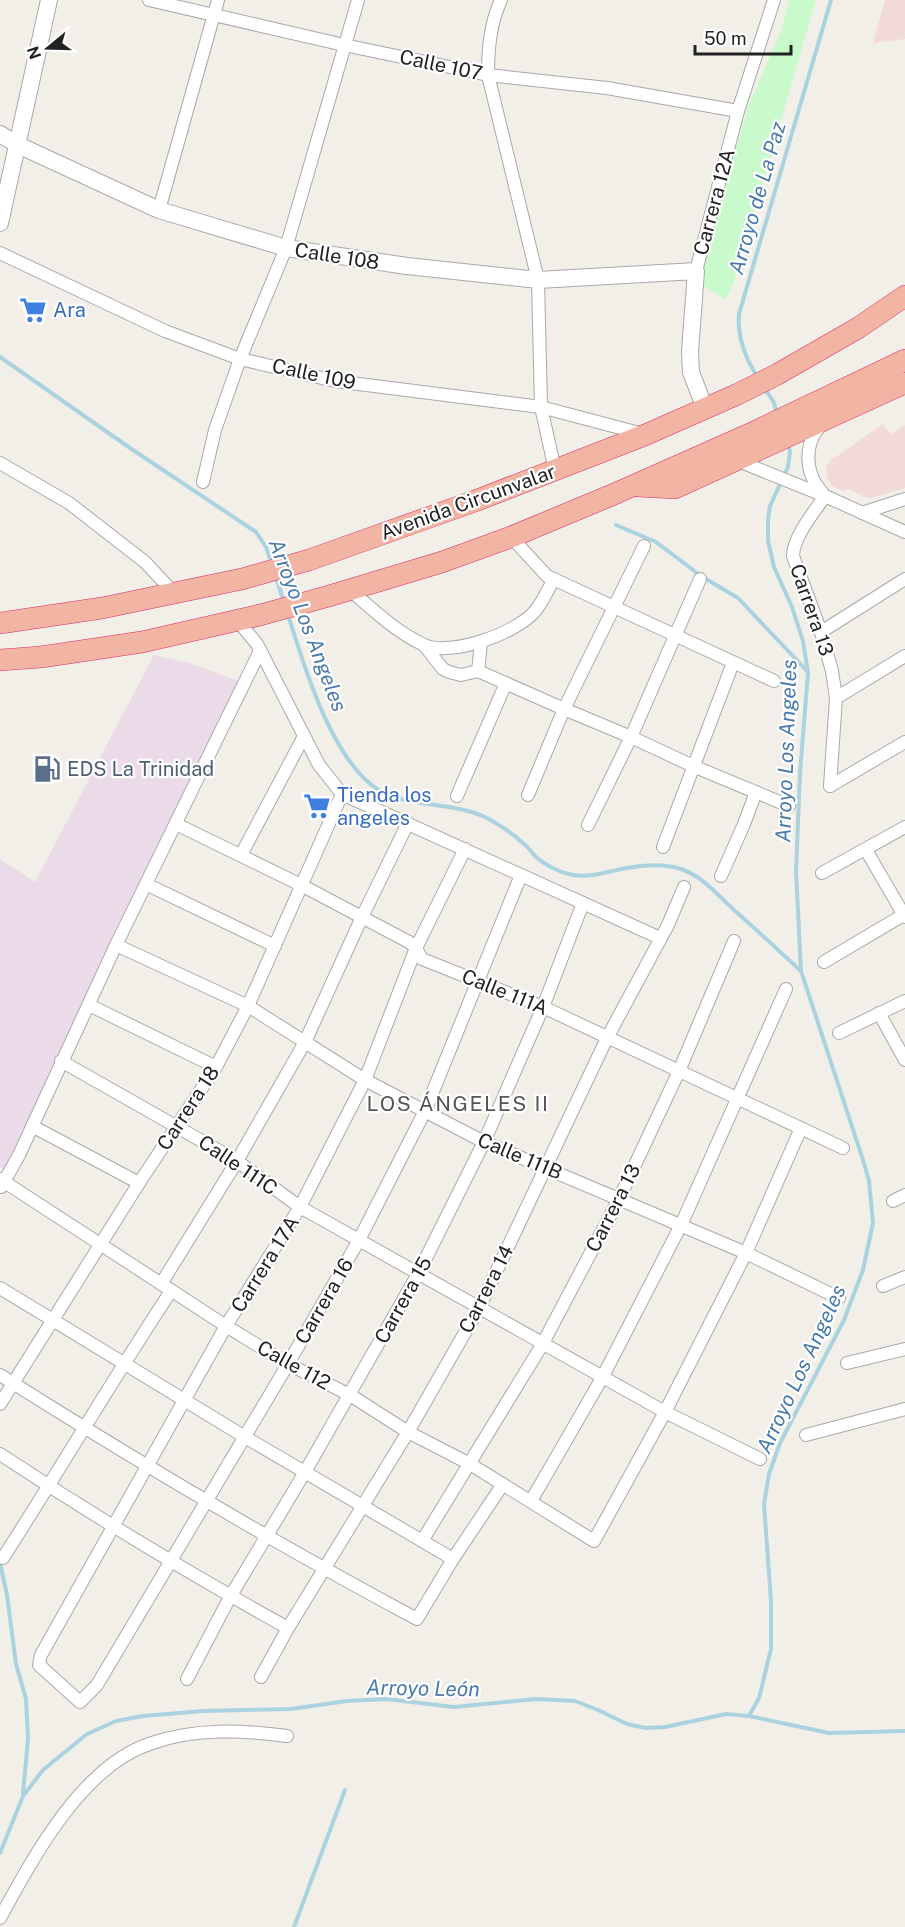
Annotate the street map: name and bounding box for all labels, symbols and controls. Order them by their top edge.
north arrow [18,18,78,78]
scale bar [695,18,791,56]
text: 50 m [704,28,747,49]
text: N [23,44,45,62]
street label: Calle 107 [397,45,485,85]
water label: Arroyo de La Paz [723,119,791,277]
street label: Carrera 12A [688,146,740,258]
street label: Calle 108 [293,237,381,275]
supermarket icon: Ara [18,295,48,325]
place label: Ara [53,298,86,322]
street label: Calle 109 [270,353,358,395]
street label: Avenida Circunvalar [377,459,559,545]
water label: Arroyo Los Angeles [264,535,352,715]
street label: Carrera 13 [785,561,839,659]
water label: Arroyo Los Angeles [770,659,802,843]
fuel station icon: EDS La Trinidad [32,754,62,784]
place label: EDS La Trinidad [67,757,214,781]
place label: Tienda los angeles [337,783,431,830]
supermarket icon: Tienda los angeles [302,791,332,821]
street label: Calle 111A [458,964,552,1020]
street label: Carrera 18 [152,1061,224,1155]
district label: LOS ÁNGELES II [367,1091,549,1116]
street label: Calle 111B [474,1127,566,1185]
street label: Calle 111C [194,1130,282,1200]
street label: Carrera 13 [581,1160,645,1256]
street label: Carrera 17A [226,1211,304,1317]
street label: Carrera 14 [454,1241,518,1337]
street label: Carrera 15 [369,1252,437,1348]
street label: Carrera 16 [290,1254,358,1348]
water label: Arroyo Los Angeles [751,1281,851,1457]
street label: Calle 112 [253,1335,335,1395]
water label: Arroyo León [366,1675,480,1701]

